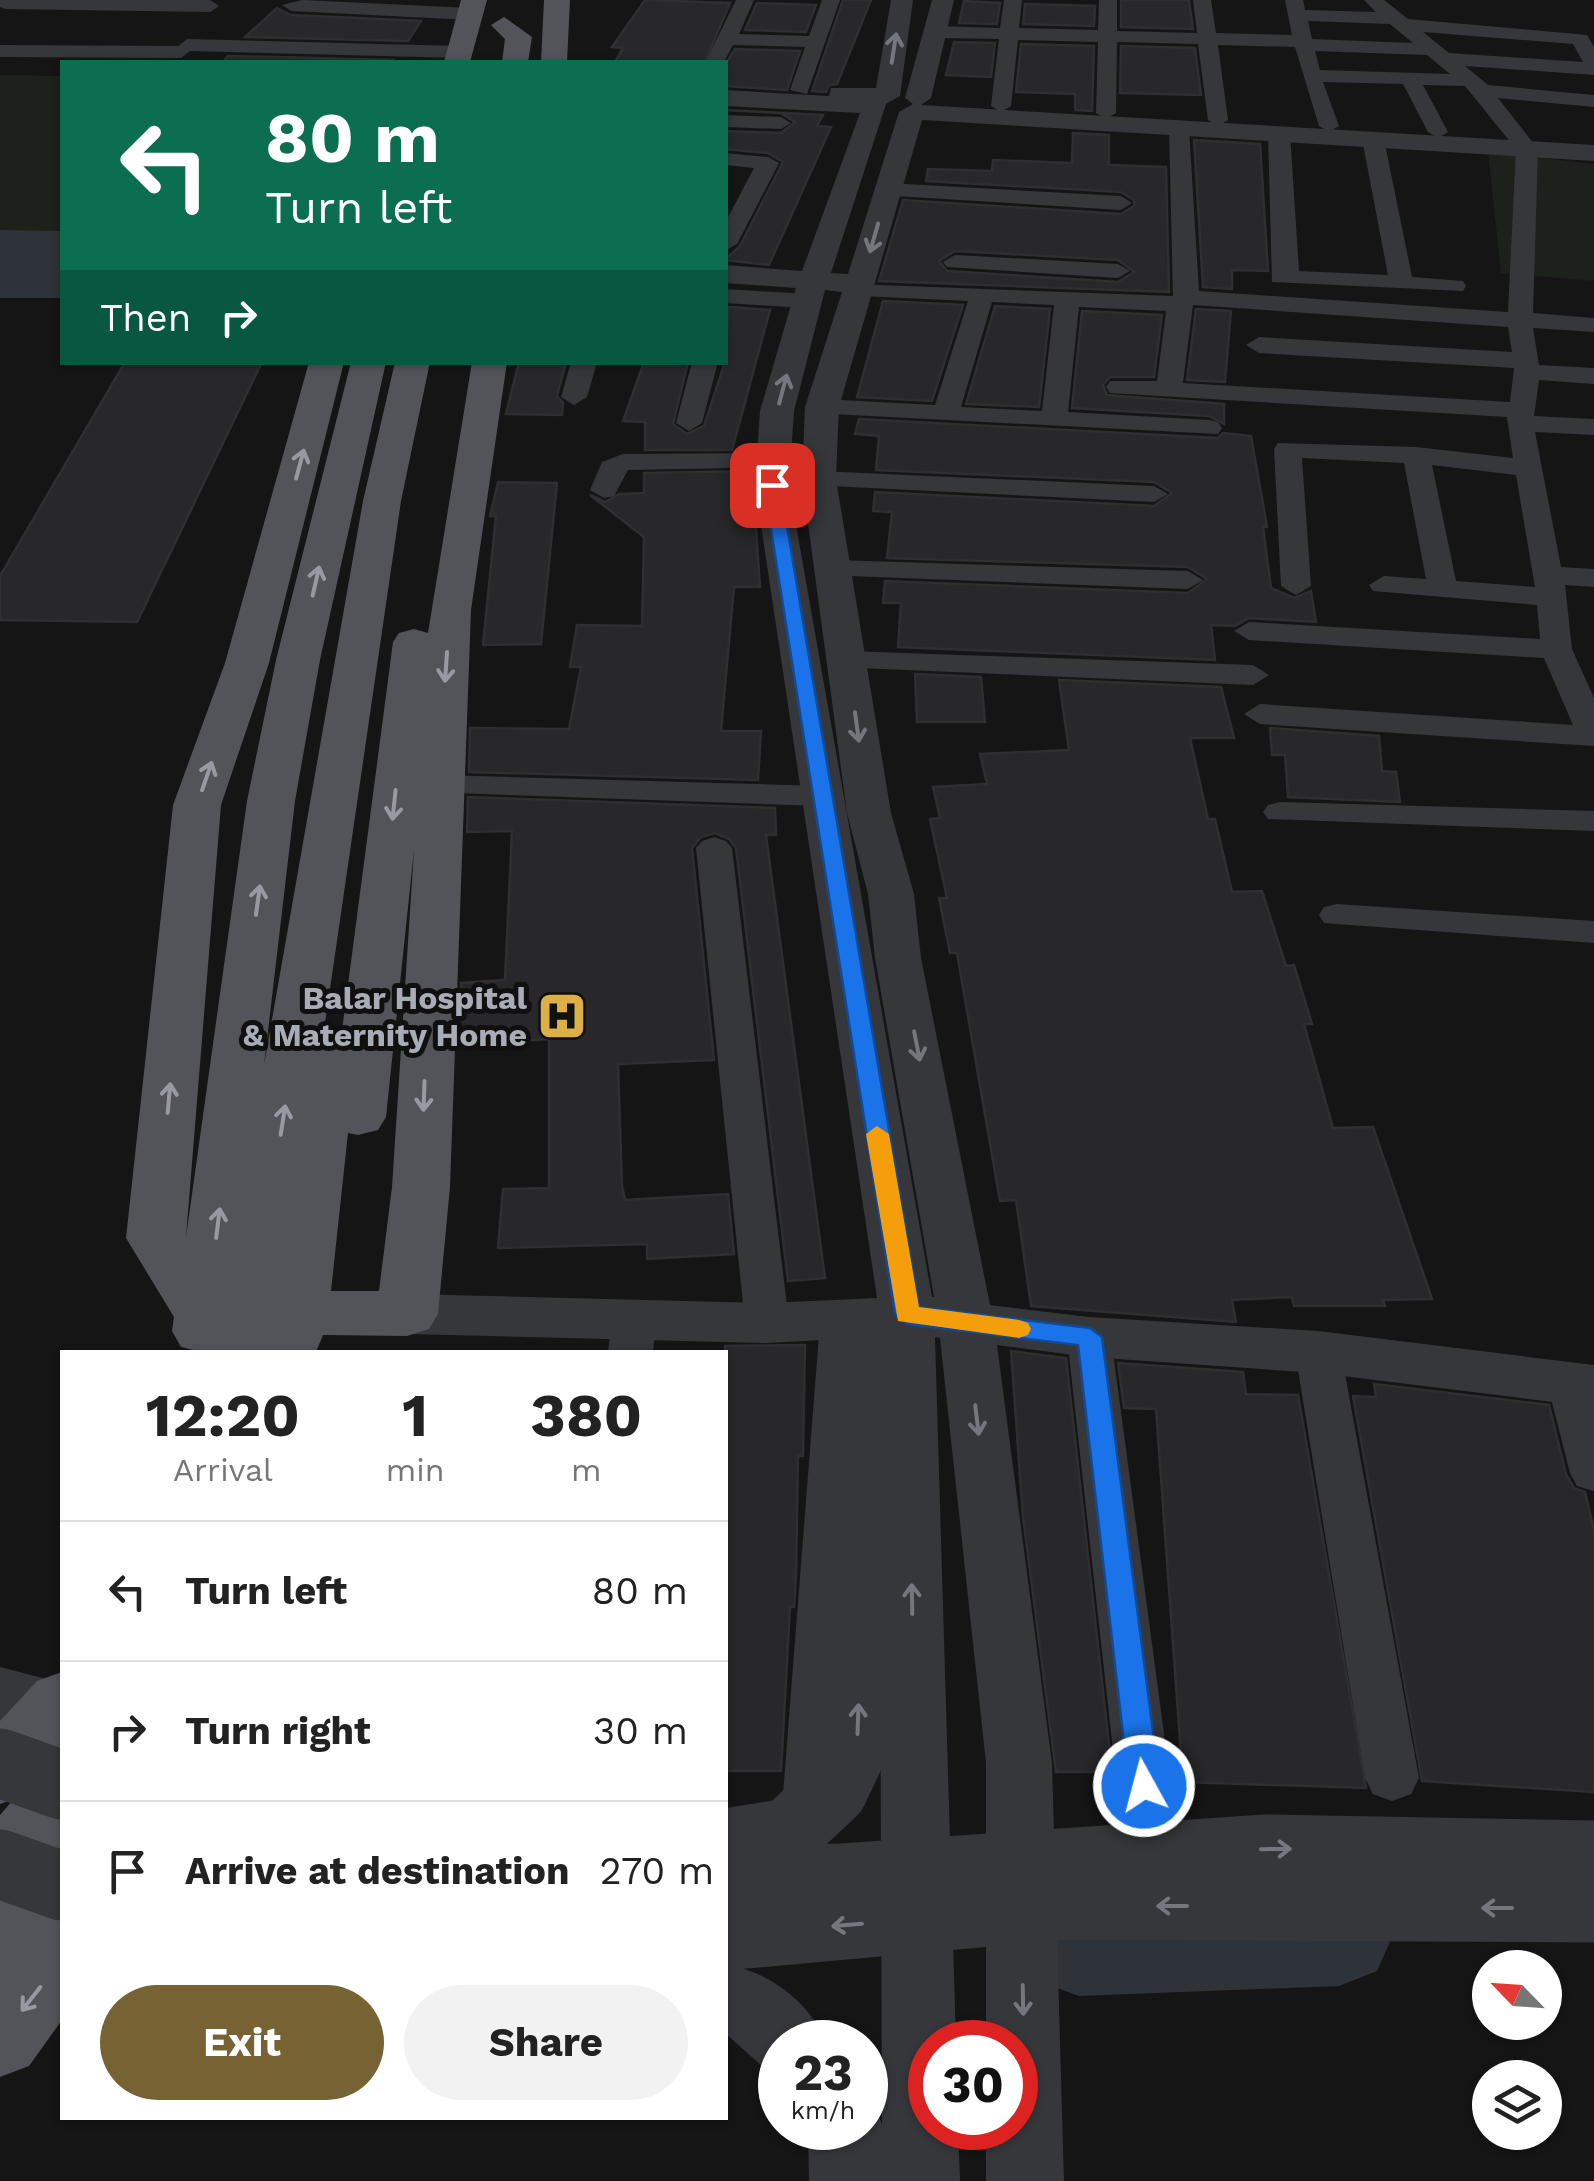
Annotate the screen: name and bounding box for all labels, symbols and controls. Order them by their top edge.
one-way arrow [886,32,904,65]
text: 80 m [265,97,440,179]
icon: left [100,100,230,230]
text: Turn left [265,181,452,234]
one-way arrow [863,222,882,254]
icon: right [211,290,266,345]
text: Then [100,296,191,340]
one-way arrow [775,374,794,405]
pin [730,443,815,528]
one-way arrow [292,449,311,481]
icon: arrive [745,458,800,513]
one-way arrow [308,566,327,597]
one-way arrow [436,650,455,682]
one-way arrow [848,711,866,743]
one-way arrow [199,761,217,792]
one-way arrow [384,788,403,820]
one-way arrow [249,885,268,917]
place label: Balar Hospital & Maternity Home [243,979,528,1054]
hospital icon: Balar Hospital & Maternity Home [536,990,588,1042]
one-way arrow [908,1029,927,1061]
one-way arrow [415,1080,434,1112]
one-way arrow [160,1082,179,1114]
one-way arrow [274,1104,293,1136]
one-way arrow [209,1207,228,1240]
text: 12:20 [146,1380,300,1451]
text: 1 [402,1380,428,1451]
text: 380 [530,1380,642,1451]
one-way arrow [968,1403,987,1436]
text: Arrival [173,1451,273,1489]
text: min [386,1451,445,1489]
text: m [571,1451,602,1489]
icon: left [100,1564,155,1619]
text: Turn left [185,1569,347,1613]
text: 80 m [592,1569,688,1613]
one-way arrow [902,1583,922,1616]
icon: right [100,1704,155,1759]
one-way arrow [848,1704,867,1736]
text: Turn right [185,1709,371,1753]
text: 30 m [593,1709,688,1753]
position arrow [1092,1734,1196,1838]
one-way arrow [1260,1840,1292,1858]
icon: arrive [100,1844,155,1899]
text: Arrive at destination [185,1849,570,1893]
text: 270 m [600,1849,714,1893]
one-way arrow [1156,1896,1188,1916]
one-way arrow [1481,1898,1514,1918]
one-way arrow [832,1915,864,1934]
north arrow [1472,1950,1562,2040]
map controls [1472,1950,1562,2150]
one-way arrow [1013,1984,1032,2016]
one-way arrow [21,1985,43,2011]
button: Exit [100,1985,384,2100]
button: Share [404,1985,688,2100]
speed limit sign: 30 [908,2020,1038,2150]
text: 23 [793,2043,853,2102]
button: layers [1472,2060,1562,2150]
text: km/h [791,2096,855,2125]

